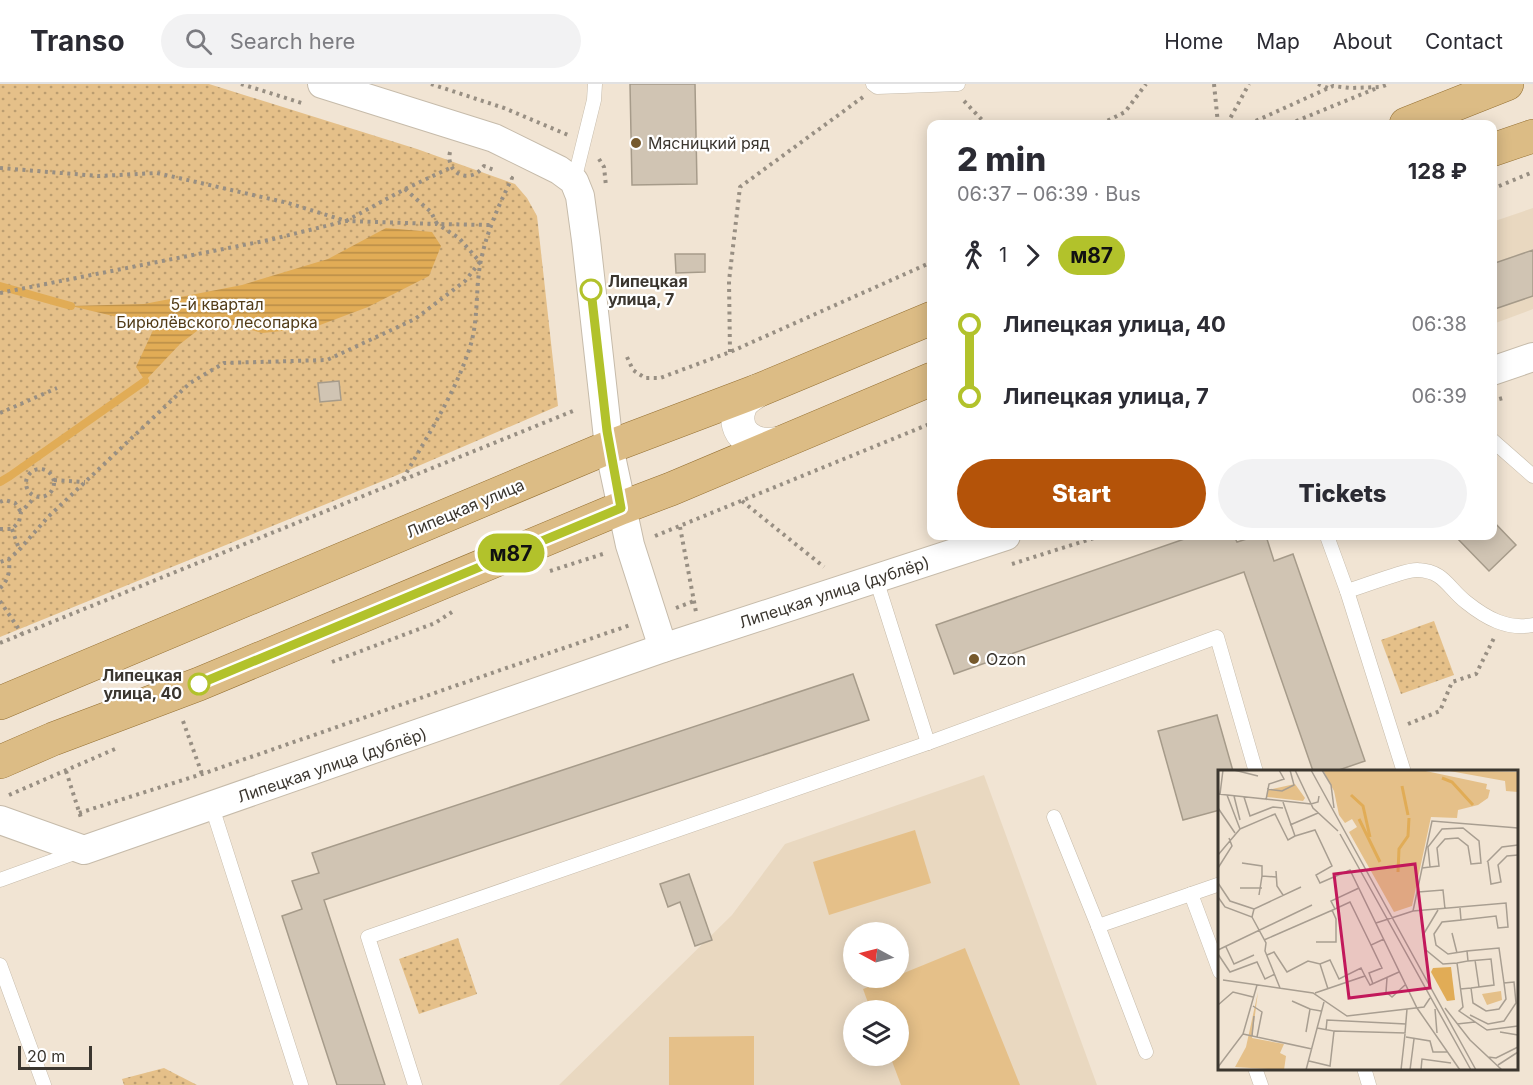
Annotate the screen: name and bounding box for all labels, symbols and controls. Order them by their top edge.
search box [161,14,581,68]
text: Transo [30,24,125,58]
icon: search [182,25,215,58]
text: Search here [230,28,355,54]
text: Home [1164,29,1223,54]
text: Map [1256,29,1300,54]
text: About [1333,29,1392,54]
text: Contact [1425,29,1503,54]
place label: Мясницкий ряд [648,133,770,153]
marker: Мясницкий ряд [629,136,643,150]
text: 2 min [957,139,1046,179]
text: 128 ₽ [1408,158,1467,184]
text: 06:37 – 06:39 · Bus [957,182,1141,206]
icon: walk [957,239,990,272]
icon: forward [1016,239,1049,272]
text: 1 [999,243,1007,267]
text: м87 [1070,243,1113,268]
place label: Липецкая улица, 7 [608,271,688,309]
marker: Липецкая улица, 7 [580,279,602,301]
park label: 5-й квартал Бирюлёвского лесопарка [116,294,318,332]
text: Липецкая улица, 40 [1003,311,1226,337]
text: 06:38 [1411,312,1467,336]
text: Липецкая улица, 7 [1003,383,1209,409]
text: 06:39 [1411,384,1467,408]
button: Start [957,459,1206,528]
button: Tickets [1218,459,1467,528]
street label: Липецкая улица [403,474,527,542]
line badge: м87 [476,534,546,572]
text: м87 [490,541,532,566]
street label: Липецкая улица (дублёр) [736,552,932,632]
place label: Ozon [986,649,1026,669]
marker: Ozon [967,652,981,666]
place label: Липецкая улица, 40 [102,665,182,703]
marker: Липецкая улица, 40 [188,673,210,695]
street label: Липецкая улица (дублёр) [235,723,429,807]
inset map [1218,770,1518,1070]
north arrow [843,922,909,988]
map controls [843,922,909,1066]
button: layers [843,1000,909,1066]
scale bar [18,1043,92,1070]
text: 20 m [27,1046,65,1066]

